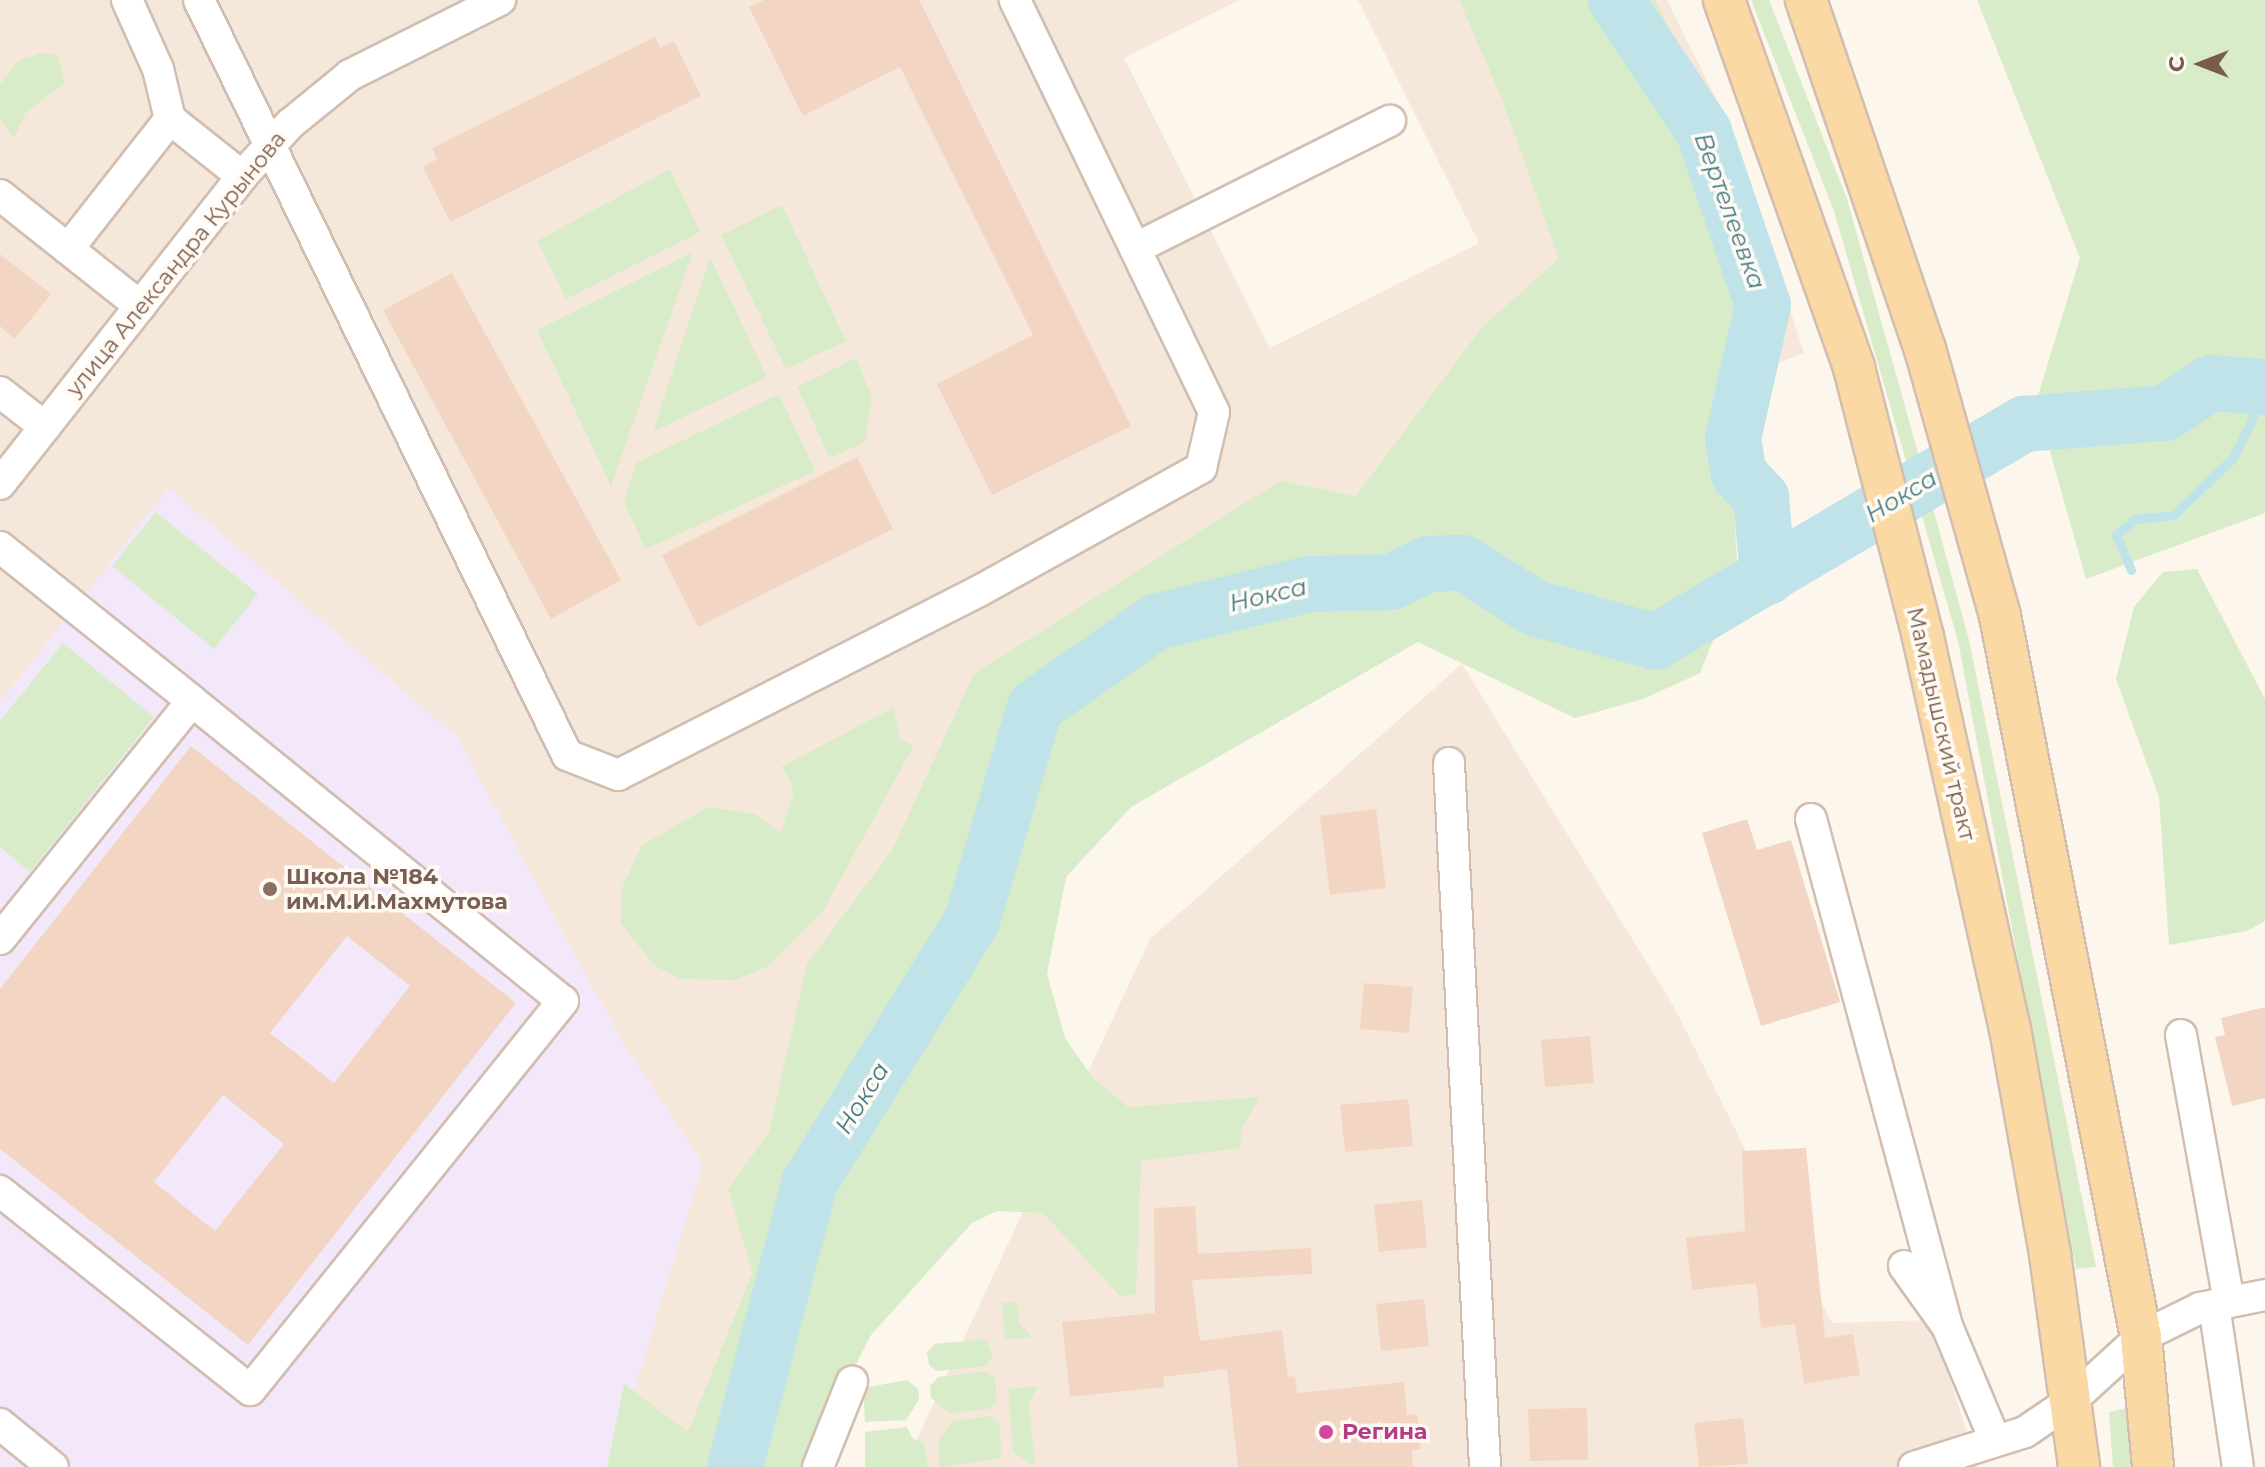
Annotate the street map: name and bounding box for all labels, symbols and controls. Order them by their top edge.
north arrow [2161,24,2241,104]
text: С [2163,56,2190,72]
street label: улица Александра Курынова [61,126,291,402]
water label: Вертелеевка [1688,129,1772,293]
water label: Нокса [1860,463,1942,529]
water label: Нокса [1226,572,1310,618]
street label: Мамадышский тракт [1901,605,1981,843]
place label: Школа №184 им.М.И.Махмутова [286,863,508,914]
marker: Школа №184 им.М.И.Махмутова [261,880,279,898]
water label: Нокса [829,1057,895,1139]
place label: Регина [1342,1419,1427,1445]
marker: Регина [1317,1423,1335,1441]

